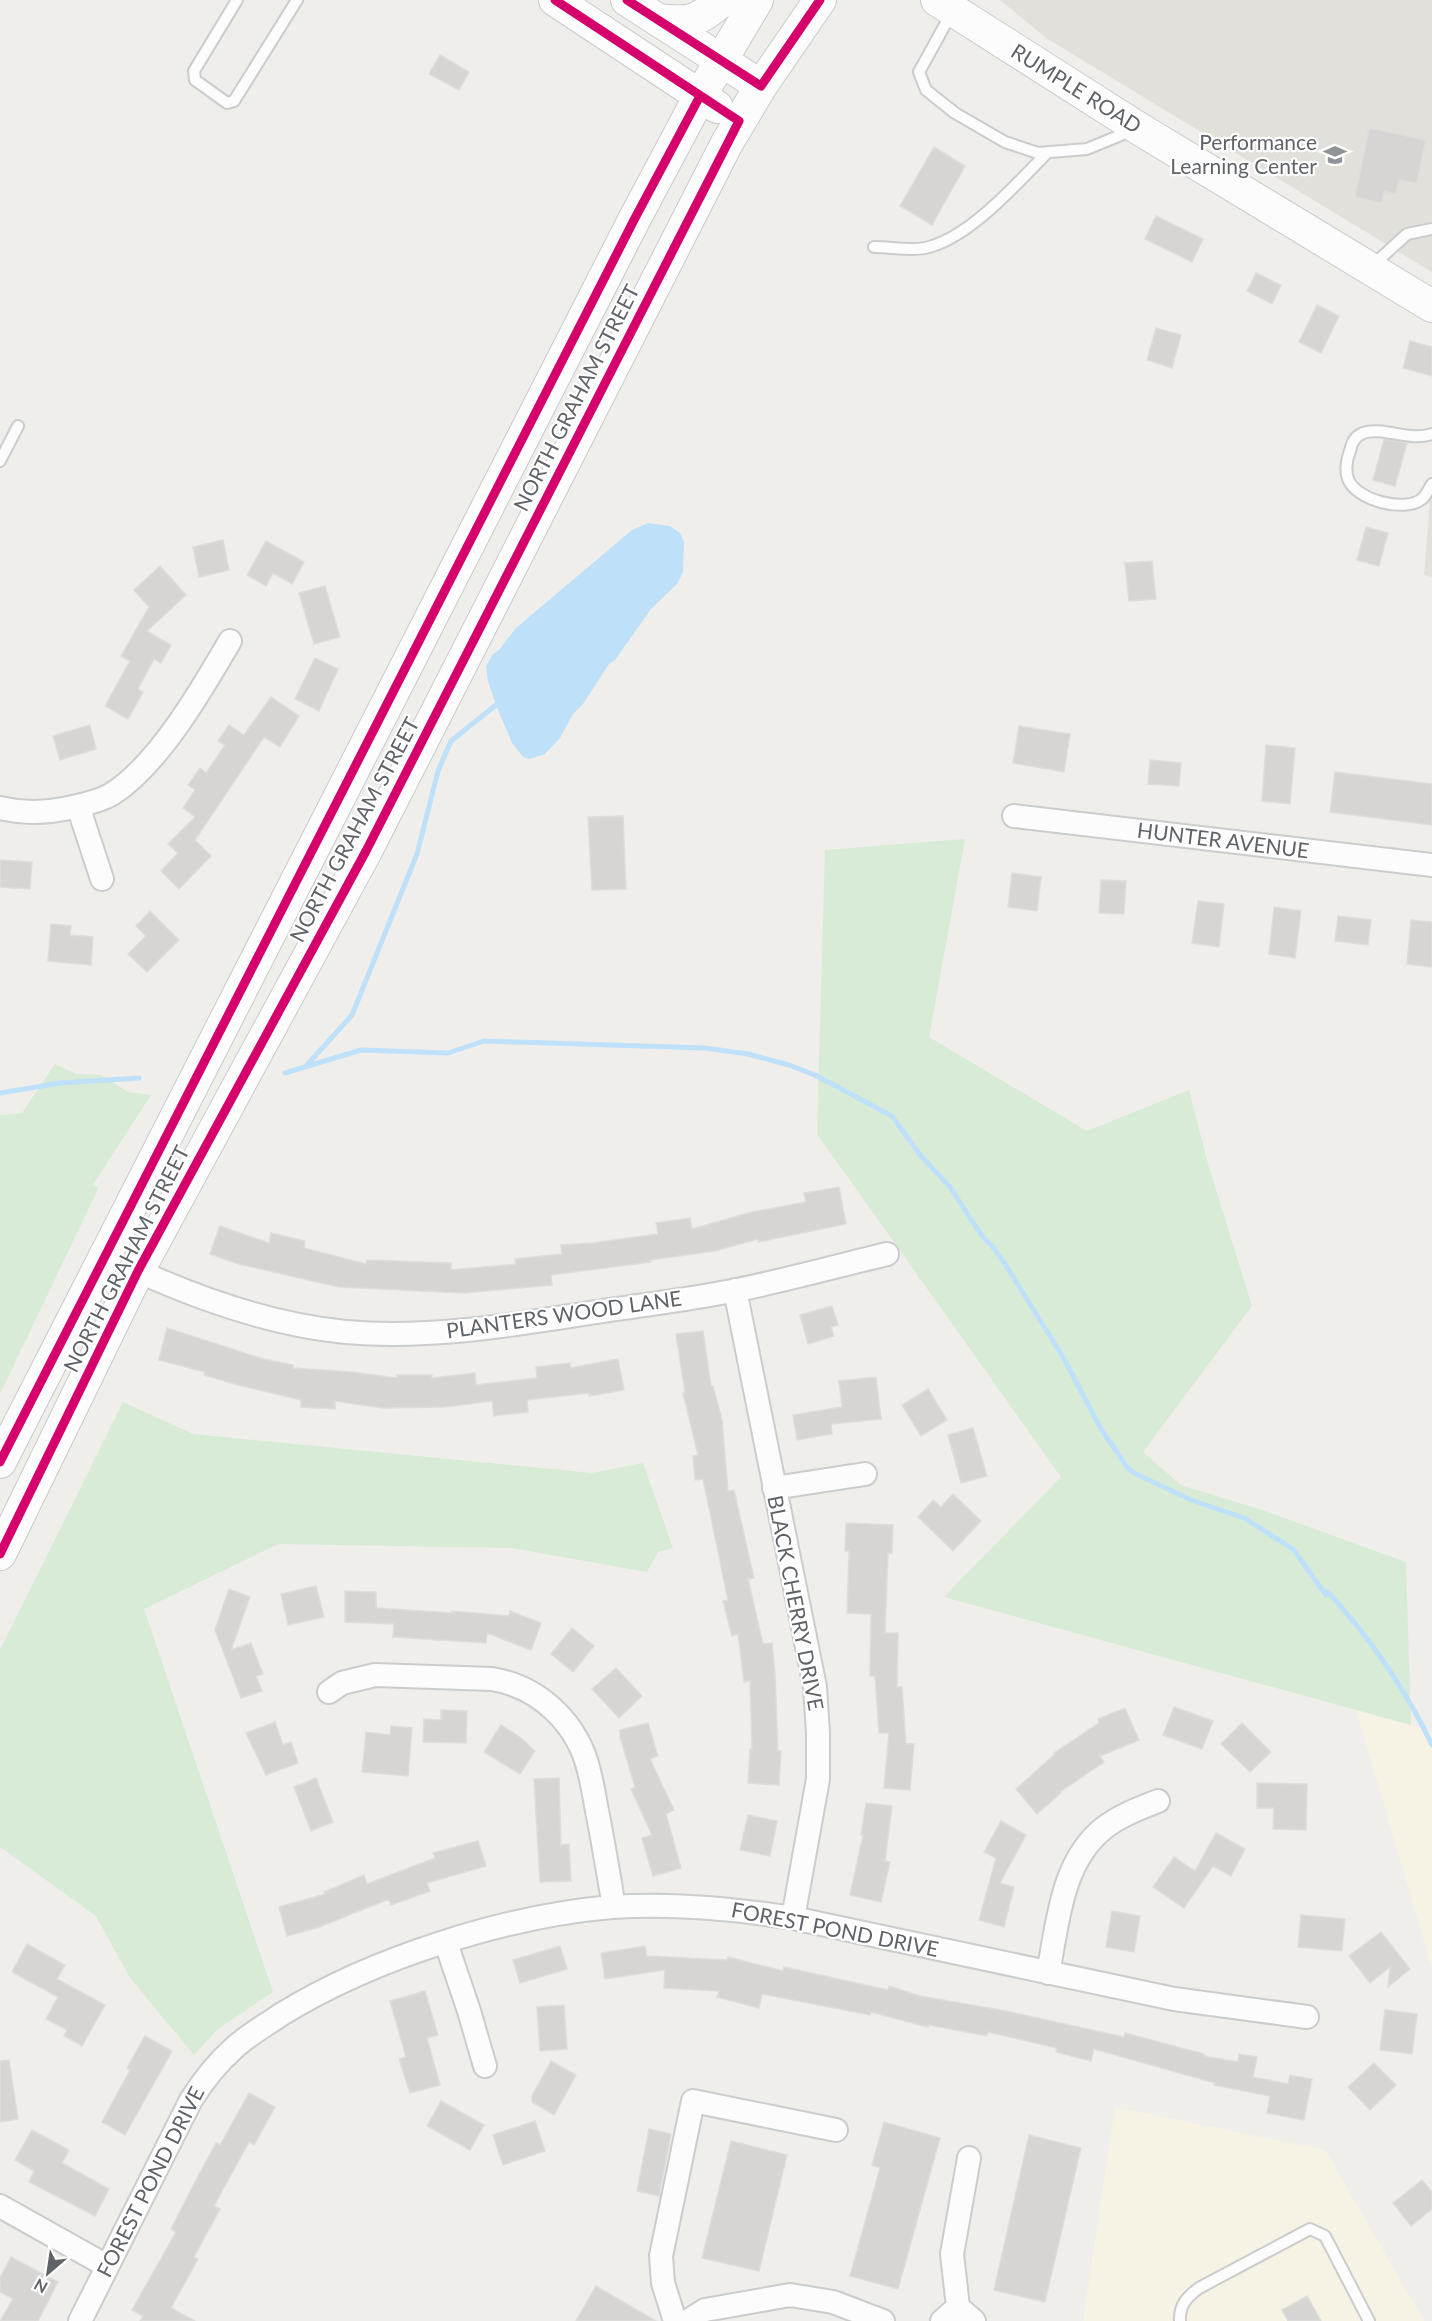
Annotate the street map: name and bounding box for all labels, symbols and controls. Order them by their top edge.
street label: RUMPLE ROAD [1007,38,1146,138]
place label: Performance Learning Center [1170,129,1317,178]
school or university icon: Performance Learning Center [1322,142,1348,168]
street label: NORTH GRAHAM STREET [508,279,644,515]
street label: NORTH GRAHAM STREET [284,712,424,946]
street label: HUNTER AVENUE [1136,817,1311,862]
street label: NORTH GRAHAM STREET [58,1140,194,1376]
street label: PLANTERS WOOD LANE [444,1285,683,1342]
street label: BLACK CHERRY DRIVE [763,1493,830,1712]
street label: FOREST POND DRIVE [730,1896,941,1961]
street label: FOREST POND DRIVE [91,2082,209,2281]
north arrow [18,2243,78,2303]
text: N [30,2275,50,2298]

